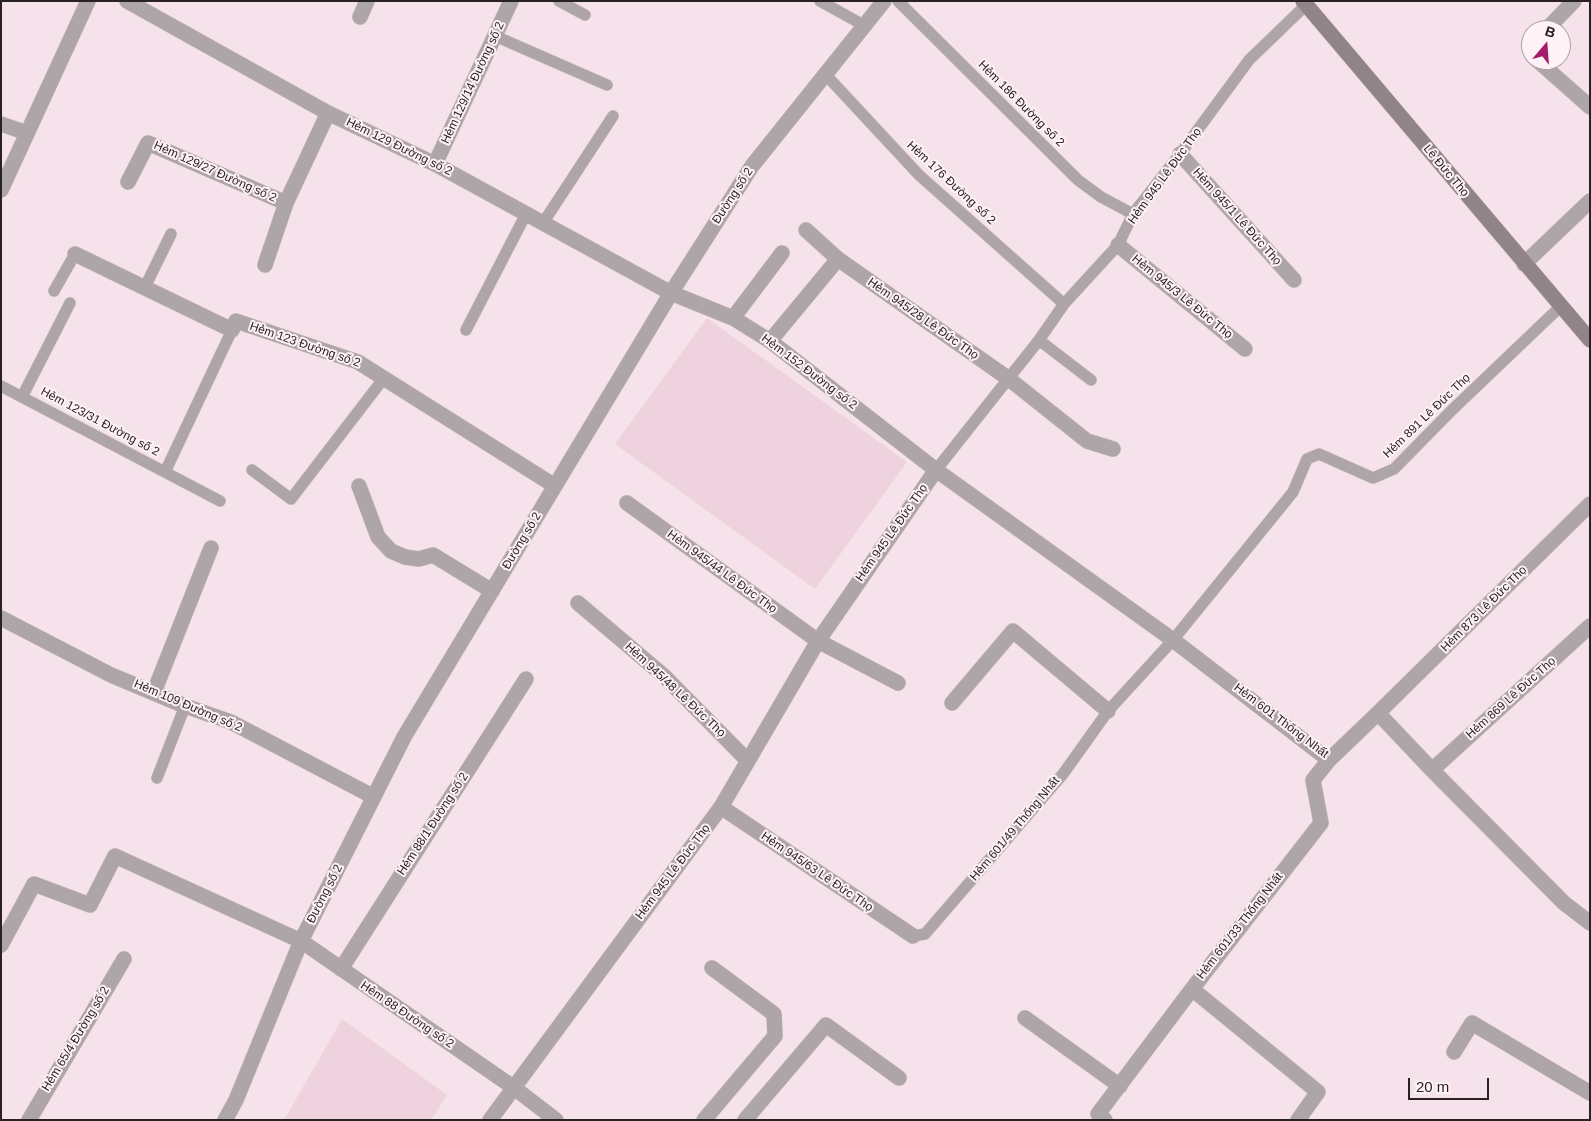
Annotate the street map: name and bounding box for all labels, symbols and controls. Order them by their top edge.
street label: Hẻm 129/14 Đường số 2 [438,20,508,146]
north arrow [1521,20,1571,70]
text: B [1543,23,1558,41]
street label: Hẻm 186 Đường số 2 [975,58,1067,150]
street label: Hẻm 129 Đường số 2 [344,115,454,179]
street label: Hẻm 945 Lê Đức Thọ [1125,125,1205,227]
street label: Hẻm 129/27 Đường số 2 [151,138,279,206]
street label: Hẻm 176 Đường số 2 [904,138,998,228]
street label: Lê Đức Thọ [1420,142,1472,200]
street label: Đường số 2 [710,165,756,227]
street label: Hẻm 945/1 Lê Đức Thọ [1190,166,1284,268]
street label: Hẻm 945/3 Lê Đức Thọ [1129,252,1235,342]
street label: Hẻm 945/28 Lê Đức Thọ [865,275,981,363]
street label: Hẻm 123 Đường số 2 [248,319,362,371]
street label: Hẻm 152 Đường số 2 [758,331,860,413]
street label: Hẻm 891 Lê Đức Thọ [1380,371,1474,461]
street label: Hẻm 123/31 Đường số 2 [38,385,162,459]
street label: Hẻm 945 Lê Đức Thọ [853,482,931,584]
street label: Đường số 2 [499,510,545,572]
street label: Hẻm 945/44 Lê Đức Thọ [664,527,780,617]
street label: Hẻm 873 Lê Đức Thọ [1438,563,1530,655]
street label: Hẻm 945/48 Lê Đức Thọ [622,640,728,740]
street label: Hẻm 869 Lê Đức Thọ [1463,654,1559,742]
street label: Hẻm 109 Đường số 2 [132,677,244,735]
street label: Hẻm 601 Thống Nhất [1231,681,1331,761]
street label: Hẻm 88/1 Đường số 2 [394,770,472,878]
street label: Hẻm 601/49 Thống Nhất [967,774,1063,884]
street label: Hẻm 945 Lê Đức Thọ [633,822,713,922]
street label: Hẻm 945/63 Lê Đức Thọ [758,829,876,915]
street label: Đường số 2 [304,862,346,926]
street label: Hẻm 601/33 Thống Nhất [1194,870,1286,982]
street label: Hẻm 88 Đường số 2 [358,978,456,1052]
street label: Hẻm 65/4 Đường số 2 [39,984,113,1094]
scale bar [1411,1068,1492,1100]
text: 20 m [1416,1078,1449,1095]

